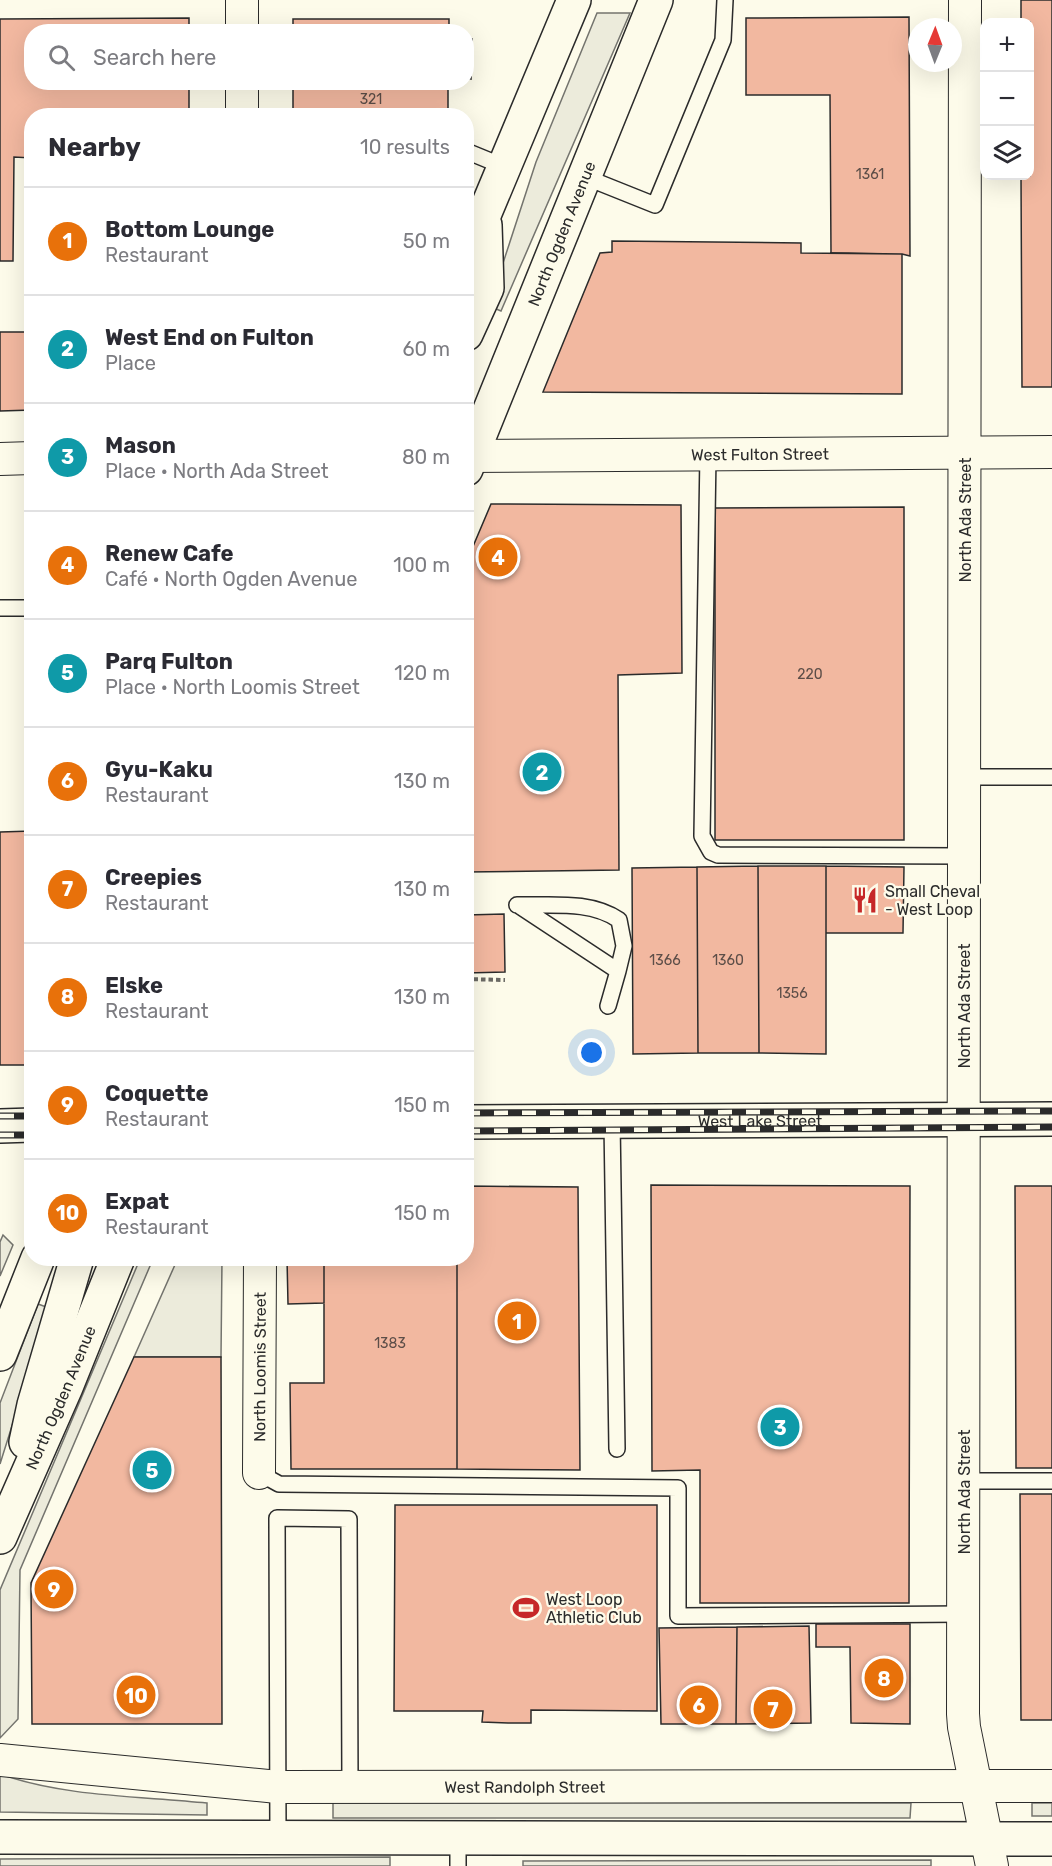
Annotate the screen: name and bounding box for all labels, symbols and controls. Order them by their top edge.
north arrow [908,18,962,72]
map controls [980,18,1034,180]
button: + [980,18,1034,72]
search box [24,24,474,90]
icon: search [45,41,78,74]
text: Search here [93,44,216,71]
button: − [980,72,1034,126]
house number: 321 [360,91,382,108]
button: layers [980,126,1034,180]
text: Nearby [48,132,141,163]
text: 10 results [360,135,450,159]
street label: North Ogden Avenue [524,159,600,309]
house number: 1361 [856,166,884,183]
text: Bottom Lounge [105,216,274,243]
text: 1 [63,229,72,253]
text: 50 m [403,229,450,253]
text: Restaurant [105,243,209,267]
text: West End on Fulton [105,324,314,351]
text: 2 [61,337,74,361]
text: 60 m [403,337,450,361]
text: Place [105,351,156,375]
text: Mason [105,432,176,459]
text: 3 [61,445,74,469]
text: 80 m [402,445,450,469]
street label: West Fulton Street [691,445,829,464]
street label: North Ada Street [956,457,975,583]
text: Place · North Ada Street [105,459,329,483]
pin: 4 [478,534,518,580]
text: Renew Cafe [105,540,234,567]
text: 4 [61,553,74,577]
text: 100 m [393,553,450,577]
text: Café · North Ogden Avenue [105,567,357,591]
text: Parq Fulton [105,648,233,675]
text: 5 [61,661,74,685]
text: 120 m [394,661,450,685]
house number: 220 [797,666,823,683]
text: Place · North Loomis Street [105,675,360,699]
pin: 2 [522,750,562,794]
text: Gyu-Kaku [105,756,213,783]
text: 6 [61,769,74,793]
text: 130 m [394,769,450,793]
text: Restaurant [105,783,209,807]
text: Creepies [105,864,202,891]
text: 7 [62,877,73,901]
text: 130 m [394,877,450,901]
place label: Small Cheval - West Loop [885,882,980,919]
restaurant icon: Small Cheval - West Loop [850,885,880,915]
text: Restaurant [105,891,209,915]
street label: North Ada Street [955,943,974,1069]
house number: 1366 [649,952,681,969]
house number: 1360 [712,952,744,969]
text: Elske [105,972,163,999]
text: 8 [61,985,74,1009]
text: 130 m [394,985,450,1009]
house number: 1356 [776,985,808,1002]
text: Restaurant [105,999,209,1023]
your location [577,1038,606,1067]
text: Coquette [105,1080,209,1107]
text: 9 [61,1093,74,1117]
text: 150 m [394,1093,450,1117]
text: Restaurant [105,1107,209,1131]
street label: West Lake Street [698,1111,822,1131]
text: Expat [105,1188,169,1215]
text: 10 [56,1201,79,1225]
text: 150 m [394,1201,450,1225]
text: Restaurant [105,1215,209,1239]
street label: North Loomis Street [250,1292,270,1442]
pin: 1 [498,1298,536,1344]
street label: North Ogden Avenue [22,1323,100,1473]
house number: 1383 [374,1335,406,1352]
pin: 3 [760,1404,800,1450]
street label: North Ada Street [955,1429,974,1555]
pin: 5 [132,1448,172,1492]
pin: 9 [34,1566,74,1612]
place label: West Loop Athletic Club [546,1590,642,1627]
sports icon: West Loop Athletic Club [511,1593,541,1623]
pin: 8 [864,1656,904,1700]
pin: 10 [116,1672,156,1718]
pin: 6 [680,1682,718,1728]
pin: 7 [754,1686,792,1732]
street label: West Randolph Street [444,1778,605,1797]

